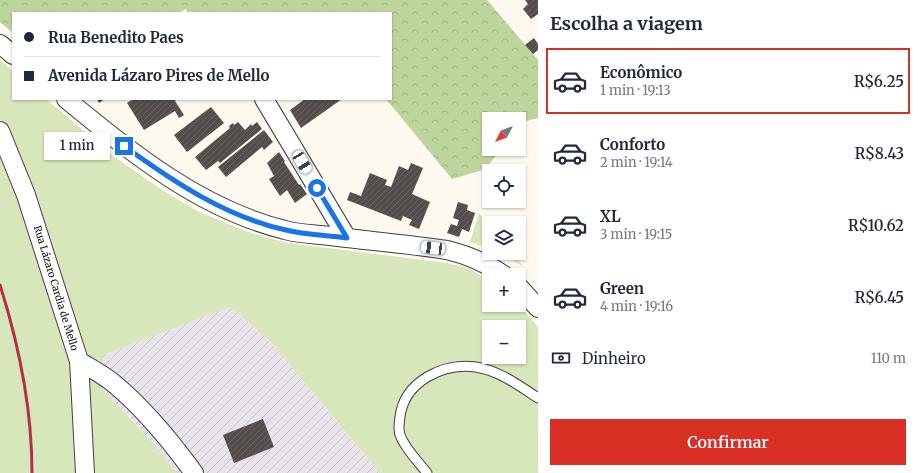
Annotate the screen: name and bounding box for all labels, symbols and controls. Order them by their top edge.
text: Escolha a viagem [550,12,703,35]
text: Rua Benedito Paes [48,28,184,47]
icon: car [552,63,588,99]
text: Econômico [600,63,682,82]
text: Avenida Lázaro Pires de Mello [48,66,269,85]
text: R$6.25 [854,72,904,91]
text: 1 min · 19:13 [600,82,671,99]
north arrow [482,112,526,156]
map controls [482,112,526,364]
callout: 1 min [44,132,110,160]
icon: car [552,135,588,171]
text: Conforto [600,135,665,154]
text: 1 min [60,137,94,154]
route end [115,137,133,155]
text: R$8.43 [855,144,904,163]
car [291,149,313,175]
text: 2 min · 19:14 [600,154,673,171]
button: locate [482,164,526,208]
route start [308,179,326,197]
icon: car [552,207,588,243]
text: XL [600,207,621,226]
button: layers [482,216,526,260]
text: R$10.62 [848,216,904,235]
street label: Rua Lázaro Cardia de Mello [31,224,81,352]
text: 3 min · 19:15 [600,226,672,243]
car [420,241,446,255]
button: + [482,268,526,312]
icon: car [552,279,588,315]
text: Green [600,279,644,298]
text: R$6.45 [855,288,904,307]
text: 4 min · 19:16 [600,298,673,315]
button: − [482,320,526,364]
icon: cash [550,347,572,369]
text: Dinheiro [582,349,646,368]
text: 110 m [871,350,906,367]
button: Confirmar [550,419,906,465]

